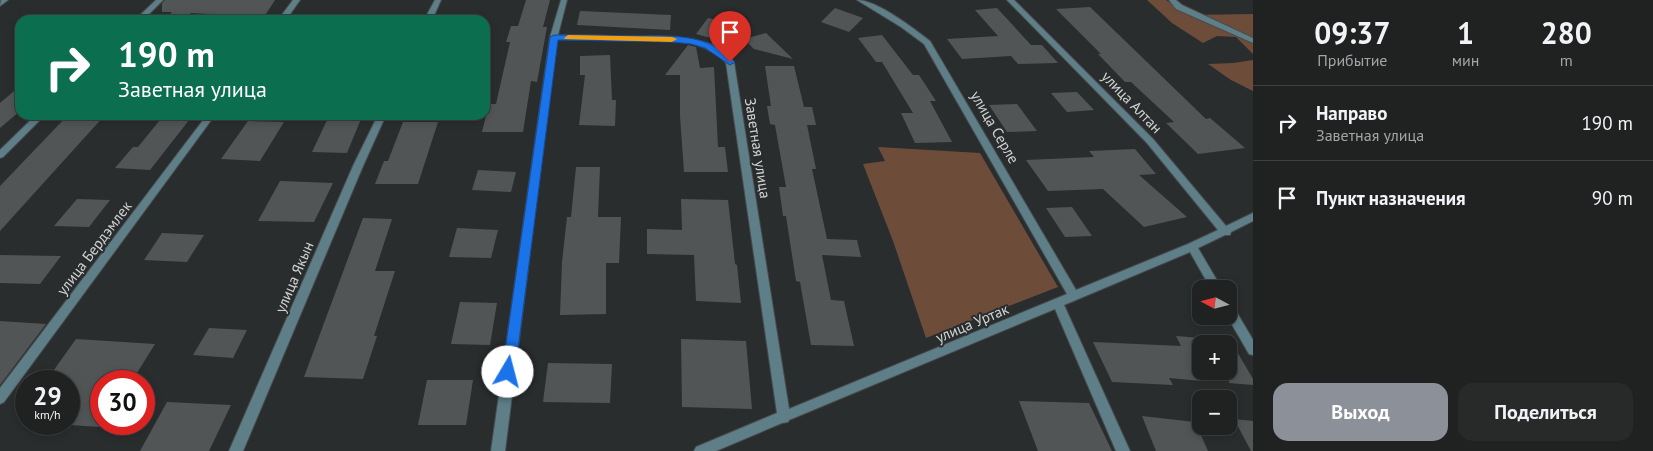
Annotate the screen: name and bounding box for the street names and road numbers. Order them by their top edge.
street label: улица Алтан [1098,67,1166,137]
street label: улица Серле [967,87,1023,167]
street label: Заветная улица [741,96,775,200]
street label: улица Бердэмлек [52,196,136,299]
street label: улица Якын [270,238,318,316]
street label: улица Уртак [933,299,1012,347]

